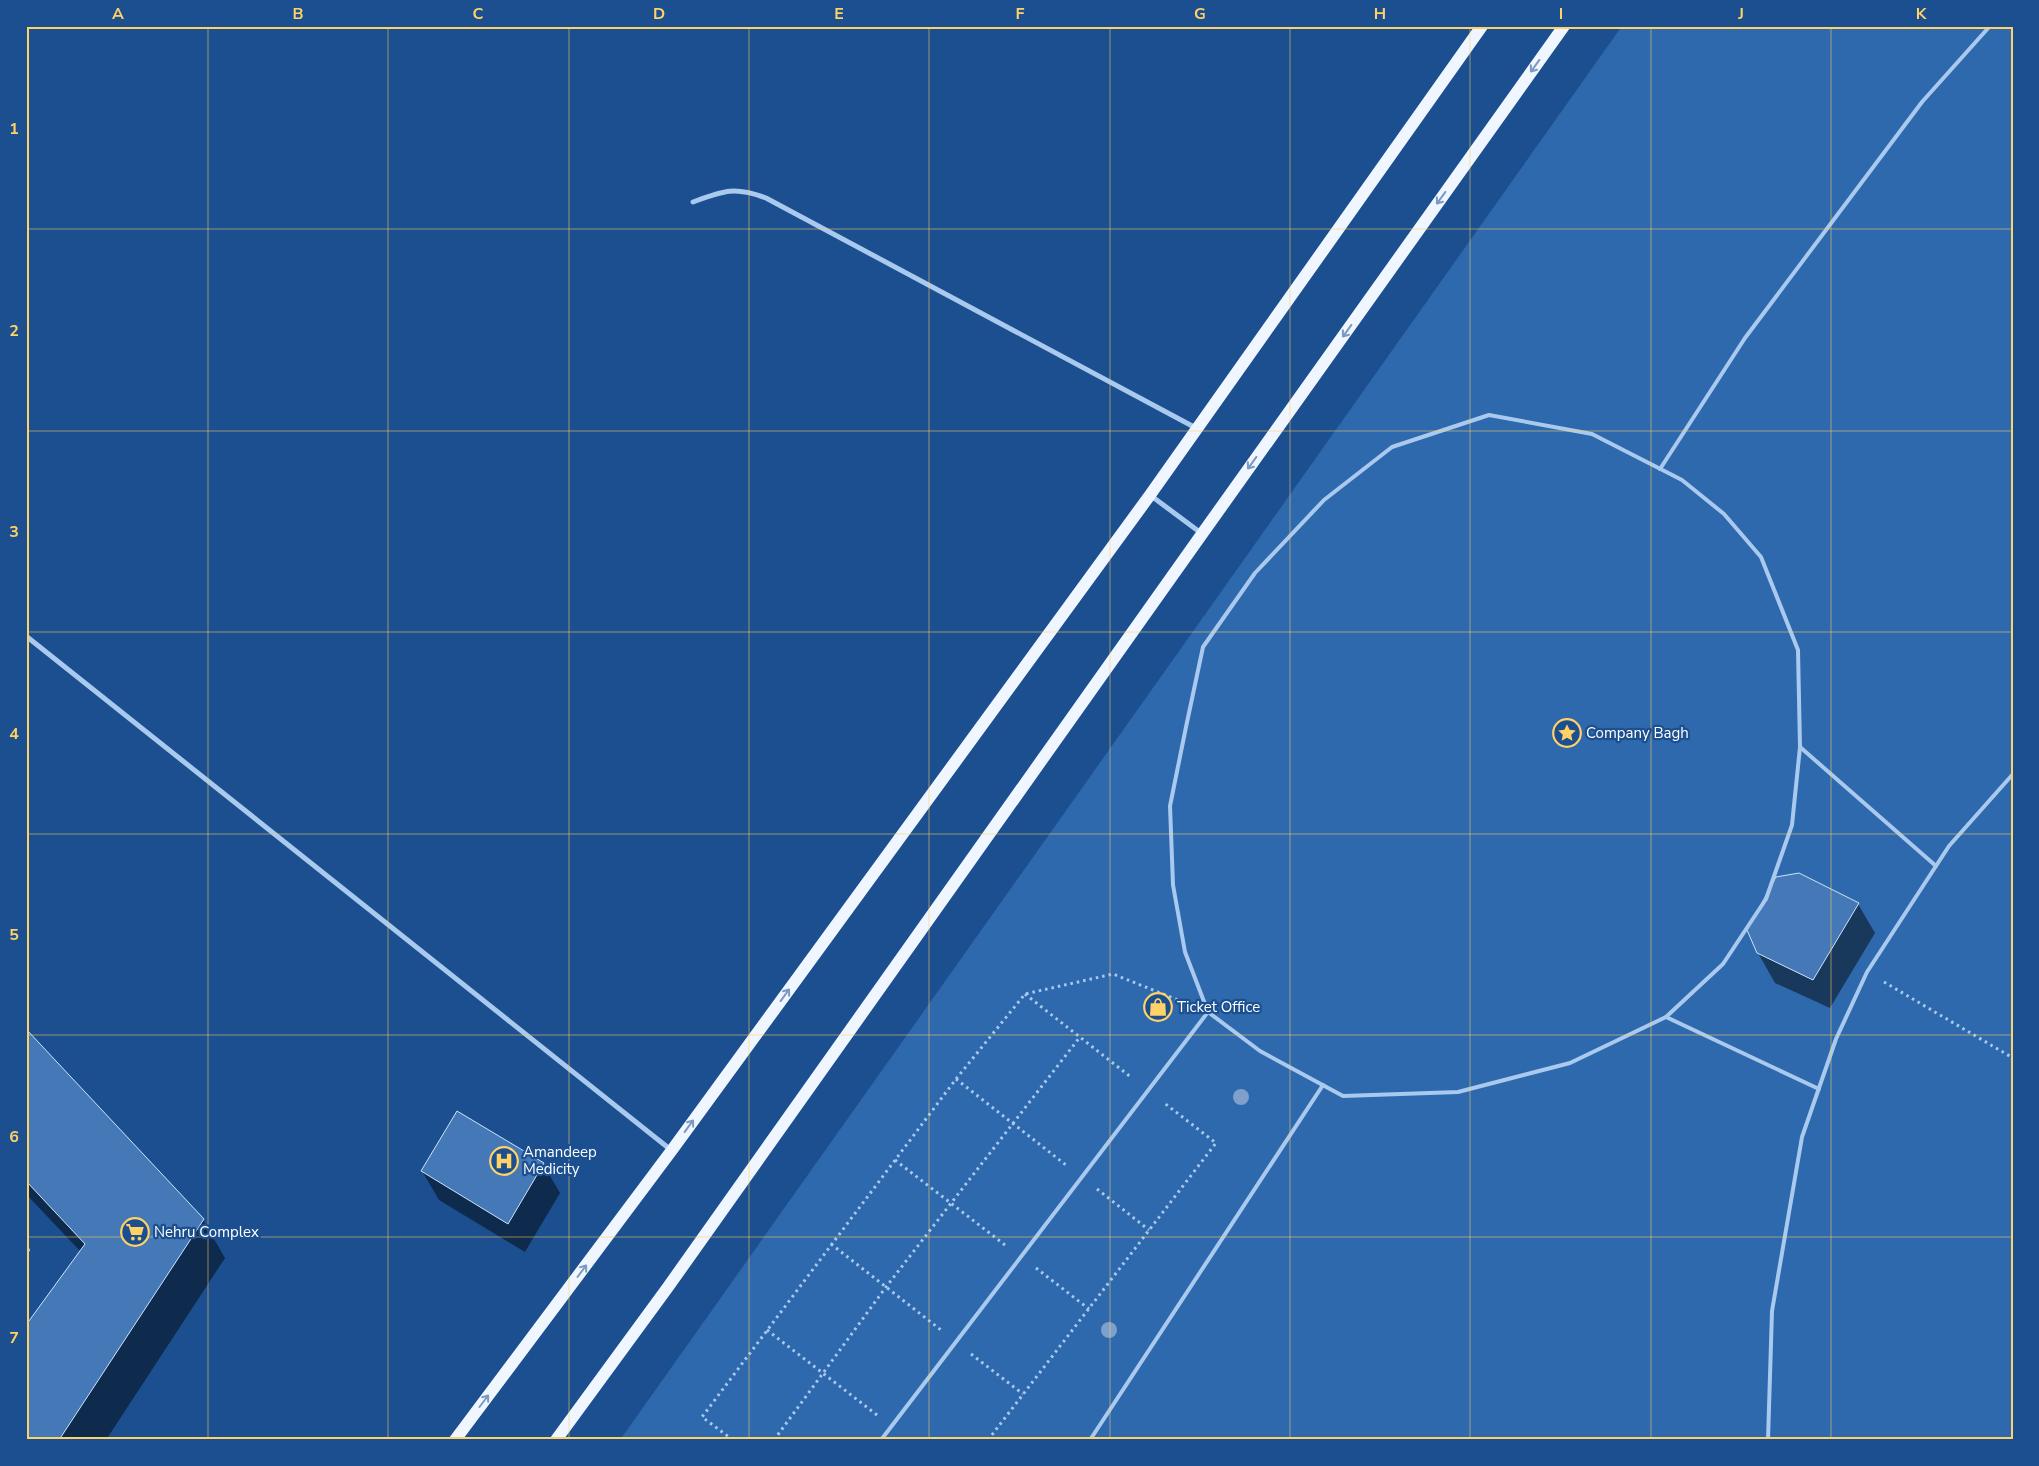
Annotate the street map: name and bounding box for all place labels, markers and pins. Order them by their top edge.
place icon: Company Bagh [1552,718,1582,748]
place label: Company Bagh [1586,723,1689,743]
shop icon: Ticket Office [1143,992,1173,1022]
place label: Ticket Office [1177,997,1260,1017]
place label: Amandeep Medicity [523,1142,597,1179]
hospital icon: Amandeep Medicity [489,1146,519,1176]
supermarket icon: Nehru Complex [120,1217,150,1247]
place label: Nehru Complex [154,1222,259,1242]

